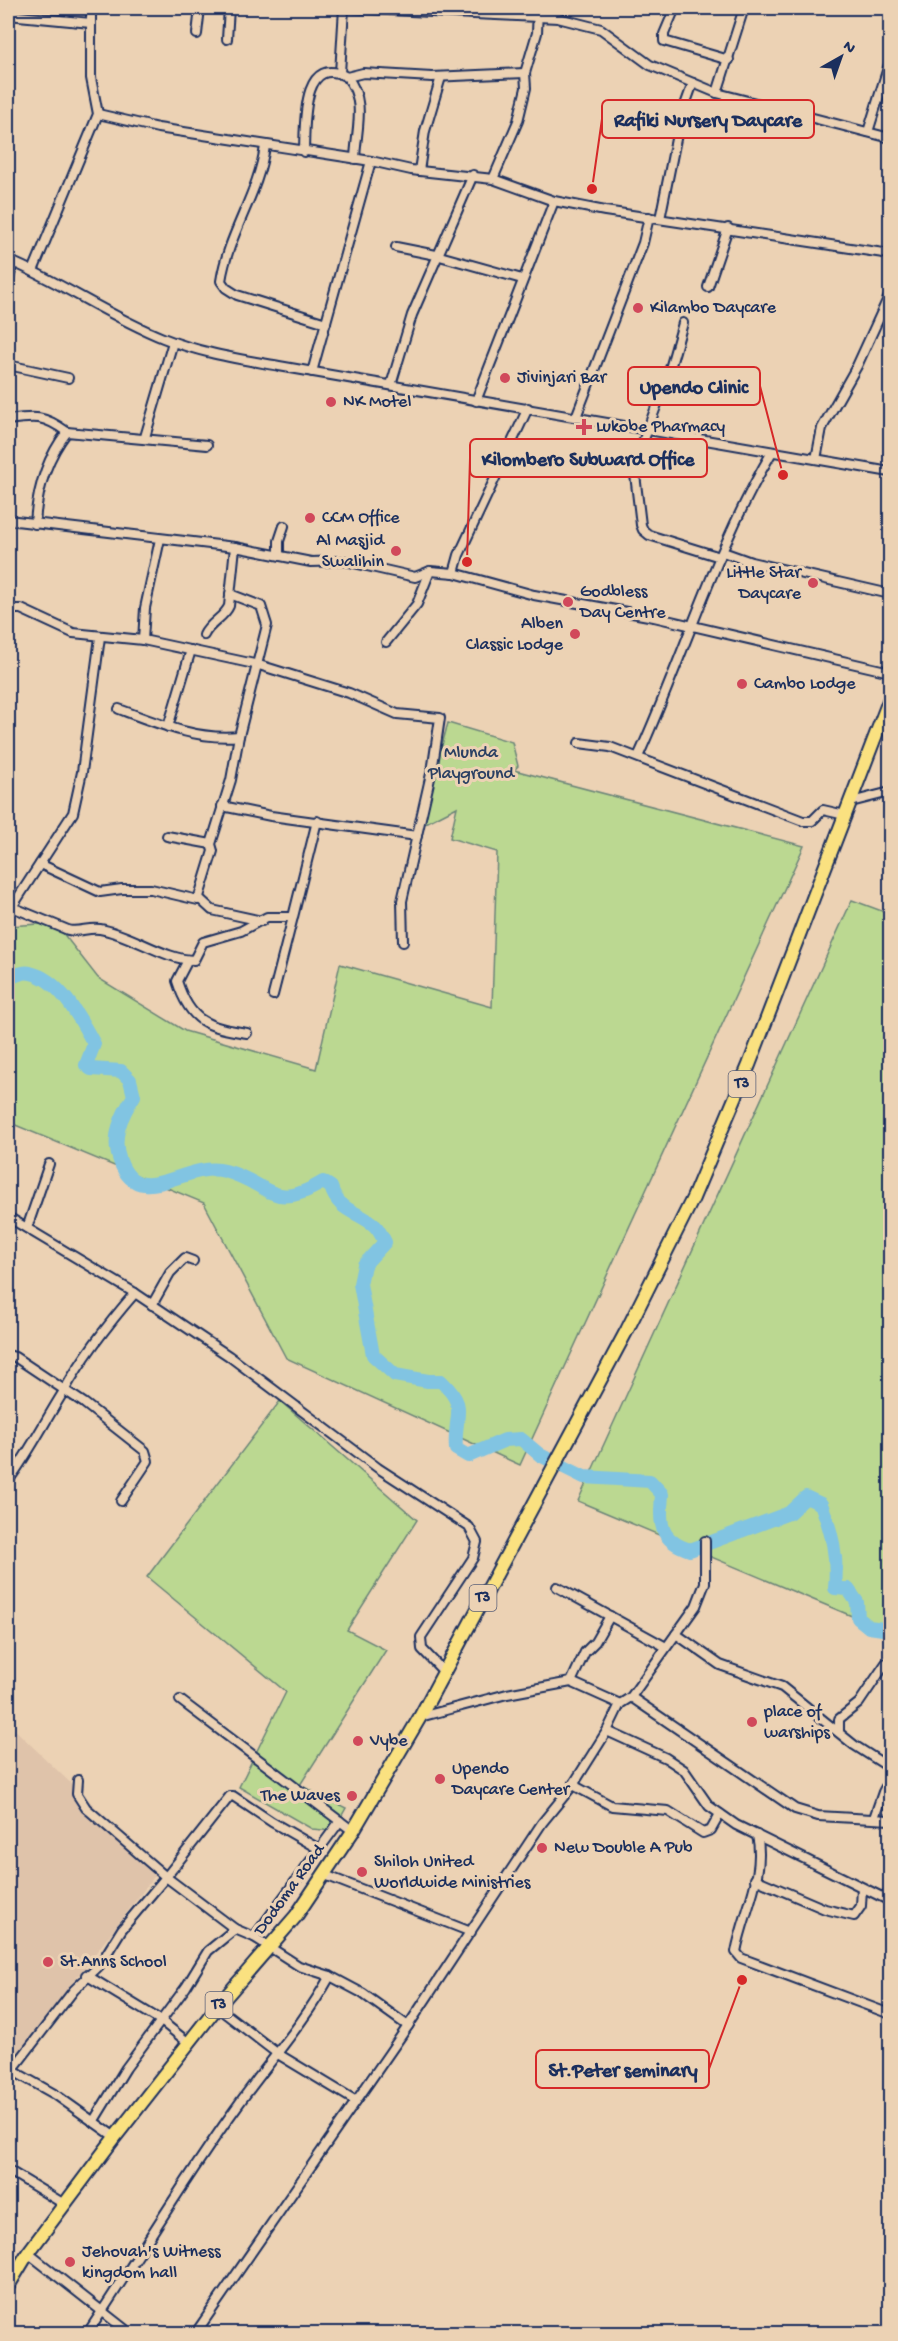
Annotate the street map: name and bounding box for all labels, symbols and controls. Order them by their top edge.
north arrow [811,27,871,87]
text: N [838,38,859,59]
callout: Rafiki Nursery Daycare [602,100,814,138]
text: Rafiki Nursery Daycare [613,110,803,134]
place label: Kilambo Daycare [650,298,777,319]
marker: Kilambo Daycare [631,301,645,315]
callout: Upendo Clinic [628,367,760,405]
place label: Jivinjari Bar [517,368,608,389]
marker: Jivinjari Bar [498,371,512,385]
text: Upendo Clinic [640,378,749,401]
place label: NK Motel [343,392,411,413]
marker: NK Motel [324,395,338,409]
place label: Lukobe Pharmacy [596,417,725,438]
marker: Lukobe Pharmacy [577,420,591,434]
callout: Kilombero Subward Office [470,439,707,477]
text: Kilombero Subward Office [481,449,695,473]
place label: CCM Office [322,508,400,529]
marker: CCM Office [303,511,317,525]
place label: Al Masjid Swalihin [316,531,385,573]
marker: Al Masjid Swalihin [389,544,403,558]
place label: Little Star Daycare [726,563,803,605]
marker: Little Star Daycare [806,576,820,590]
place label: Godbless Day Centre [579,582,666,624]
marker: Godbless Day Centre [561,595,575,609]
place label: Alben Classic Lodge [466,614,564,656]
marker: Alben Classic Lodge [568,627,582,641]
place label: Cambo Lodge [754,674,856,695]
marker: Cambo Lodge [735,677,749,691]
park label: Mlunda Playground [427,743,516,785]
road number: T3 [728,1071,756,1097]
road number: T3 [470,1585,496,1611]
place label: place of warships [763,1702,831,1744]
marker: place of warships [745,1715,759,1729]
place label: Vybe [369,1731,408,1752]
marker: Vybe [351,1734,365,1748]
place label: Upendo Daycare Center [451,1759,571,1801]
marker: Upendo Daycare Center [433,1772,447,1786]
place label: The Waves [260,1786,341,1807]
marker: The Waves [345,1789,359,1803]
place label: New Double A Pub [554,1838,693,1859]
street label: Dodoma Road [249,1839,331,1940]
marker: New Double A Pub [535,1841,549,1855]
place label: Shiloh United Worldwide Ministries [374,1852,532,1894]
marker: Shiloh United Worldwide Ministries [355,1865,369,1879]
place label: St.Anns School [60,1952,167,1973]
marker: St.Anns School [41,1955,55,1969]
road number: T3 [206,1992,232,2018]
callout: St.Peter seminary [536,2050,709,2088]
text: St.Peter seminary [548,2061,698,2084]
place label: Jehovah's Witness kingdom hall [82,2242,222,2284]
marker: Jehovah's Witness kingdom hall [63,2255,77,2269]

